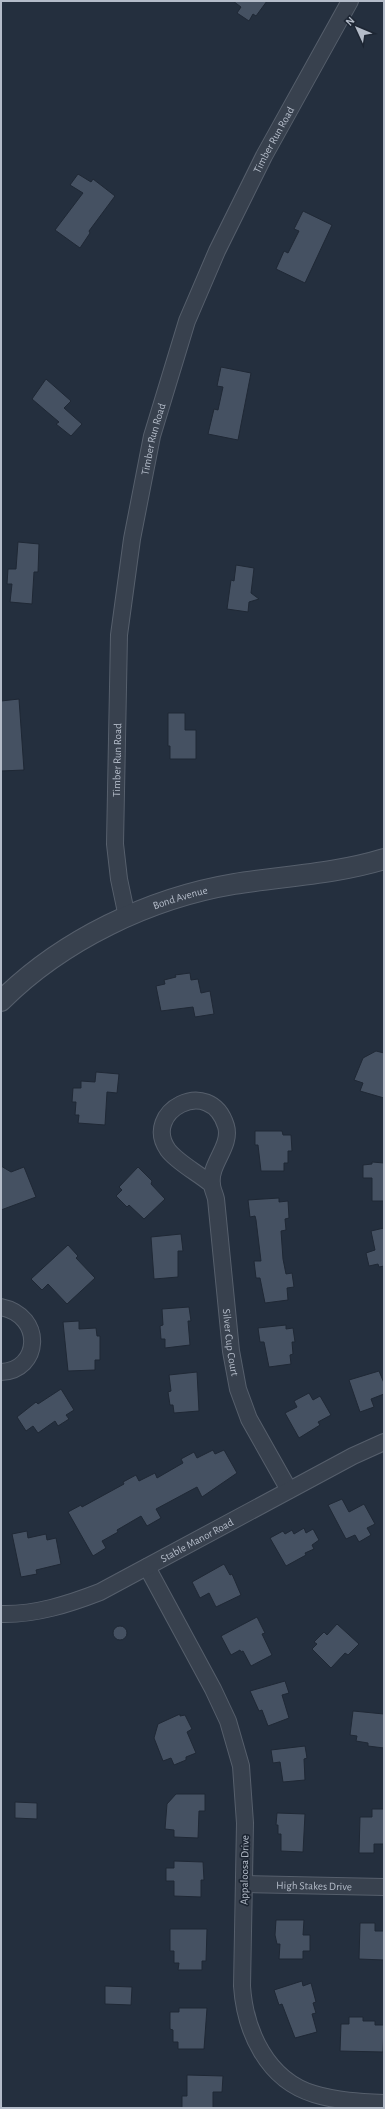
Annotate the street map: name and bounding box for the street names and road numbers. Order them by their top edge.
street label: Timber Run Road [251,105,296,175]
street label: Timber Run Road [140,402,168,476]
street label: Timber Run Road [111,723,123,797]
street label: Bond Avenue [151,885,209,911]
street label: Silver Cup Court [221,1308,241,1377]
street label: Stable Manor Road [159,1516,236,1564]
street label: Appaloosa Drive [238,1835,251,1905]
street label: High Stakes Drive [276,1880,352,1892]

